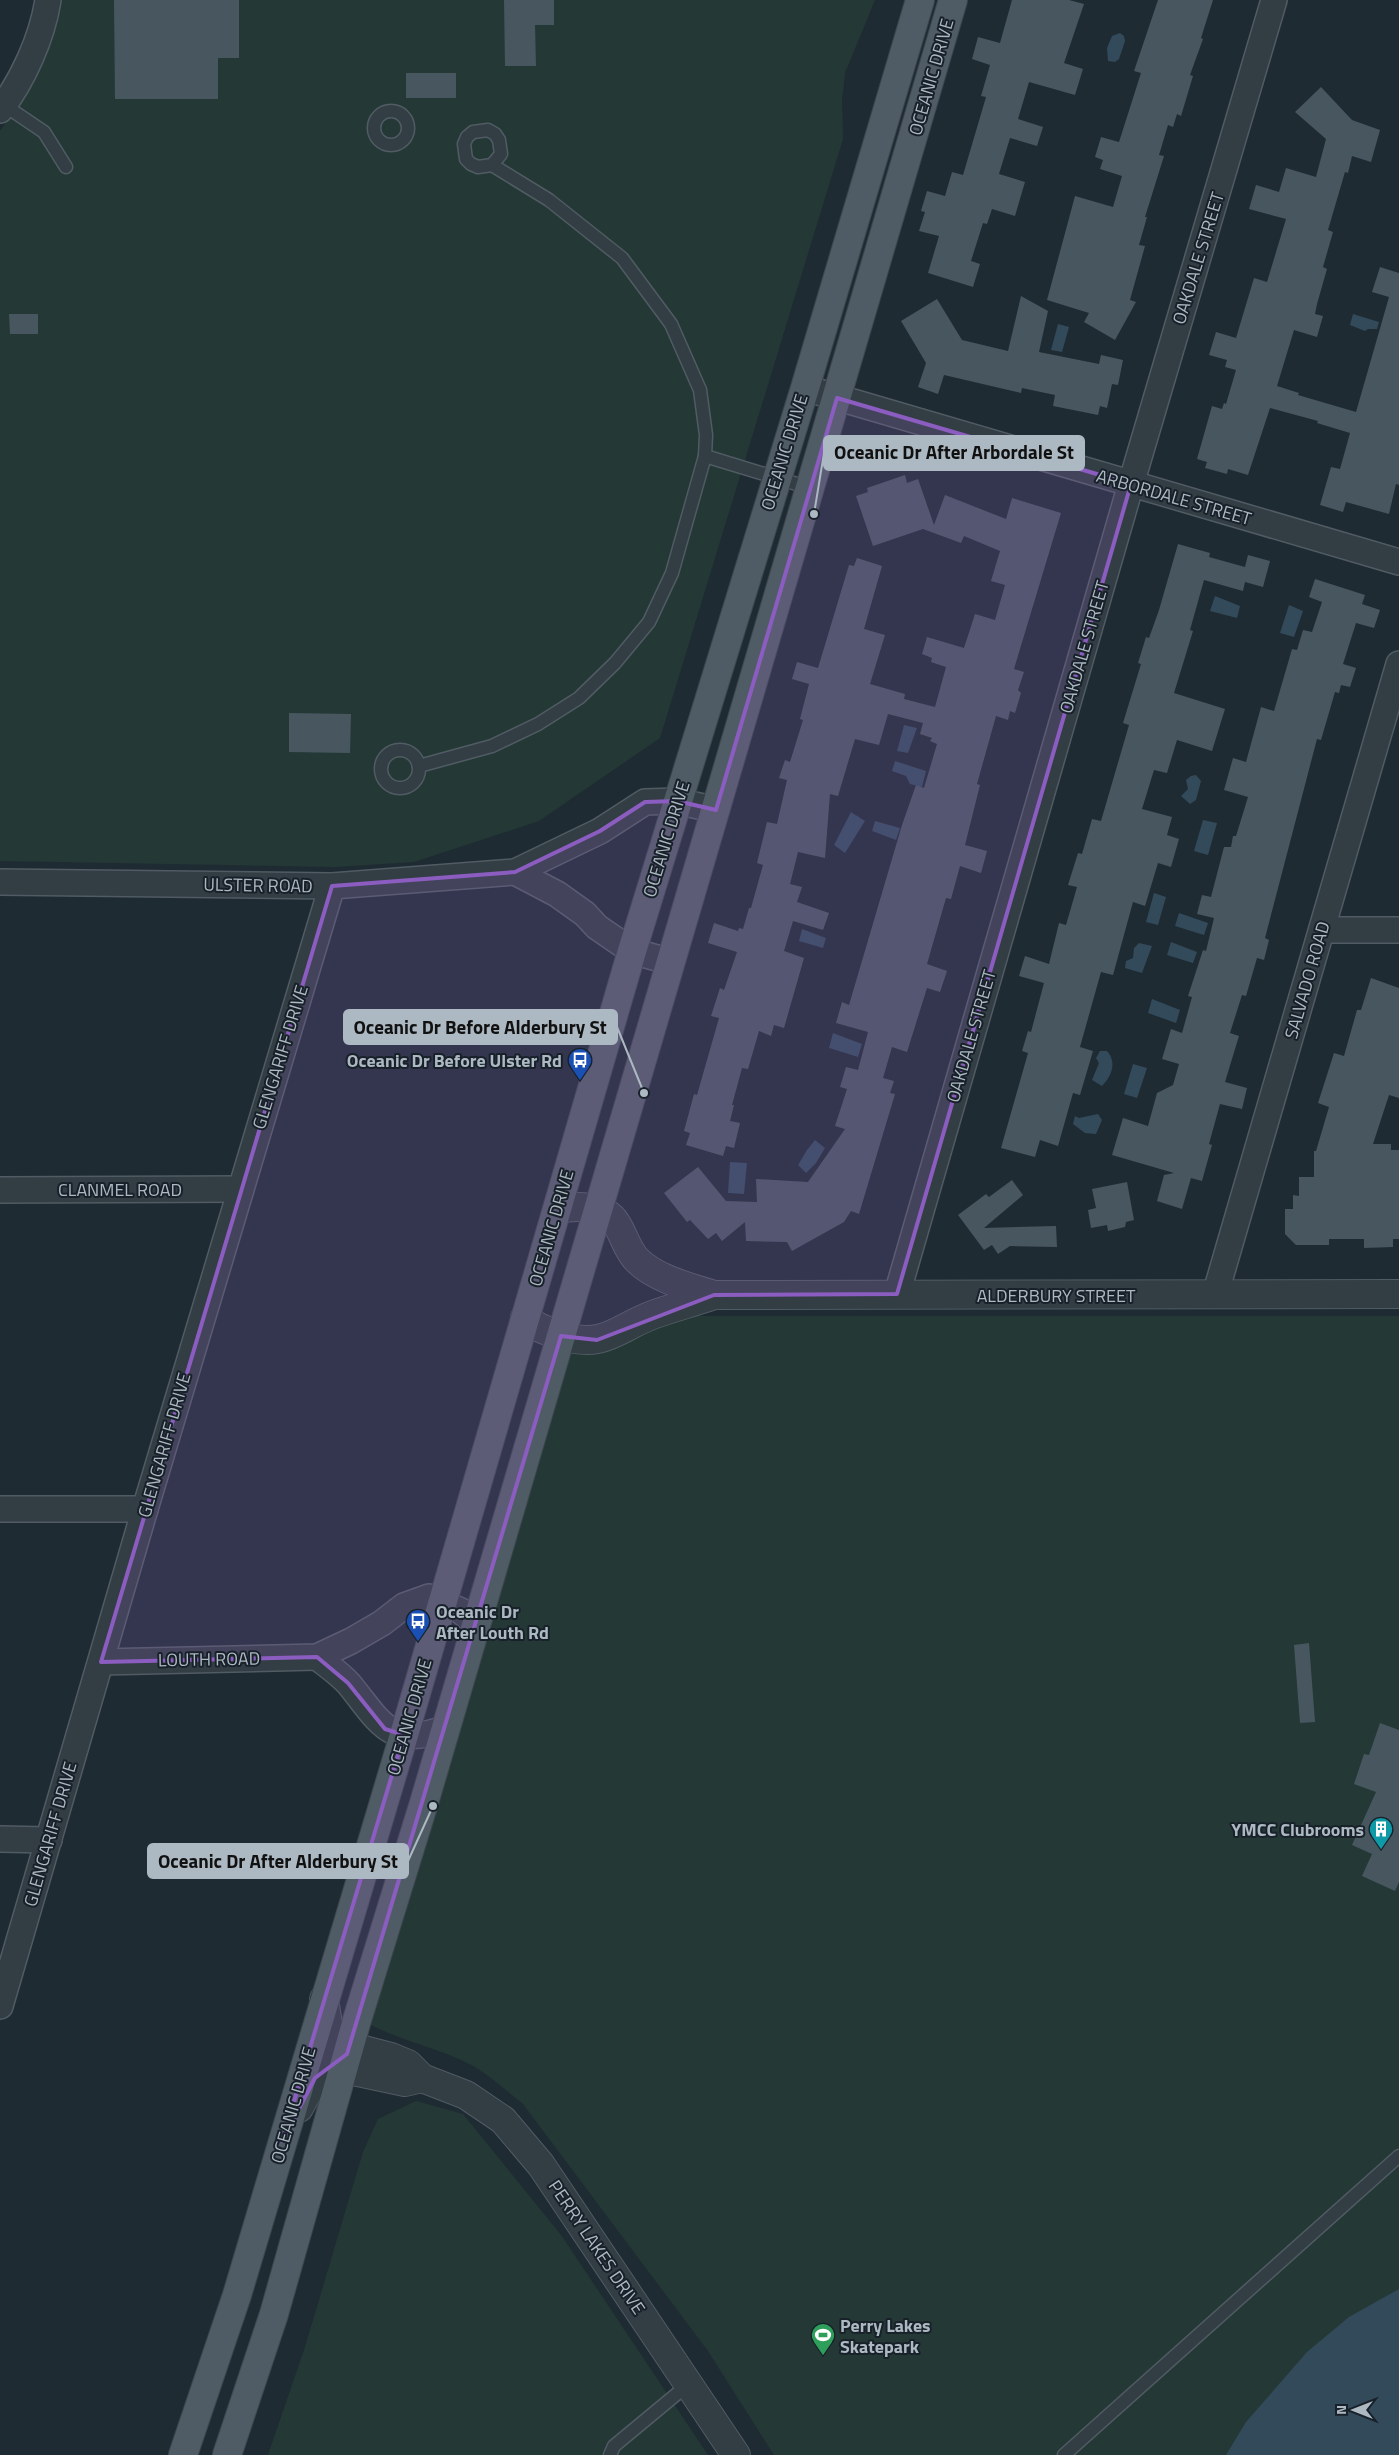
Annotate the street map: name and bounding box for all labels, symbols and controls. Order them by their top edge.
street label: OCEANIC DRIVE [901,15,961,139]
street label: OAKDALE STREET [1165,188,1231,327]
street label: OCEANIC DRIVE [754,391,815,513]
callout: Oceanic Dr After Arbordale St [824,436,1084,470]
text: Oceanic Dr After Arbordale St [834,437,1074,466]
street label: ARBORDALE STREET [1093,462,1255,532]
street label: OAKDALE STREET [1052,577,1116,717]
street label: OCEANIC DRIVE [636,778,697,900]
street label: ULSTER ROAD [203,871,313,899]
street label: SALVADO ROAD [1277,918,1337,1042]
street label: OAKDALE STREET [939,966,1003,1106]
street label: GLENGARIFF DRIVE [245,981,315,1132]
callout: Oceanic Dr Before Alderbury St [344,1010,617,1044]
text: Oceanic Dr Before Alderbury St [353,1012,607,1041]
place label: Oceanic Dr Before Ulster Rd [347,1047,562,1074]
bus stop icon: Oceanic Dr Before Ulster Rd [567,1047,593,1081]
street label: OCEANIC DRIVE [521,1166,581,1290]
street label: CLANMEL ROAD [58,1176,182,1203]
street label: ALDERBURY STREET [977,1282,1136,1309]
street label: GLENGARIFF DRIVE [130,1369,198,1521]
place label: Oceanic Dr After Louth Rd [436,1598,549,1646]
bus stop icon: Oceanic Dr After Louth Rd [405,1608,431,1642]
street label: LOUTH ROAD [158,1645,260,1673]
street label: OCEANIC DRIVE [379,1655,439,1779]
street label: GLENGARIFF DRIVE [16,1758,84,1910]
place label: YMCC Clubrooms [1231,1816,1364,1843]
building icon: YMCC Clubrooms [1368,1816,1394,1850]
callout: Oceanic Dr After Alderbury St [148,1844,408,1878]
text: Oceanic Dr After Alderbury St [158,1846,398,1875]
street label: OCEANIC DRIVE [263,2043,323,2167]
street label: PERRY LAKES DRIVE [542,2174,652,2320]
place label: Perry Lakes Skatepark [840,2312,931,2360]
sports icon: Perry Lakes Skatepark [810,2322,836,2356]
north arrow [1329,2385,1379,2435]
text: N [1330,2405,1351,2415]

